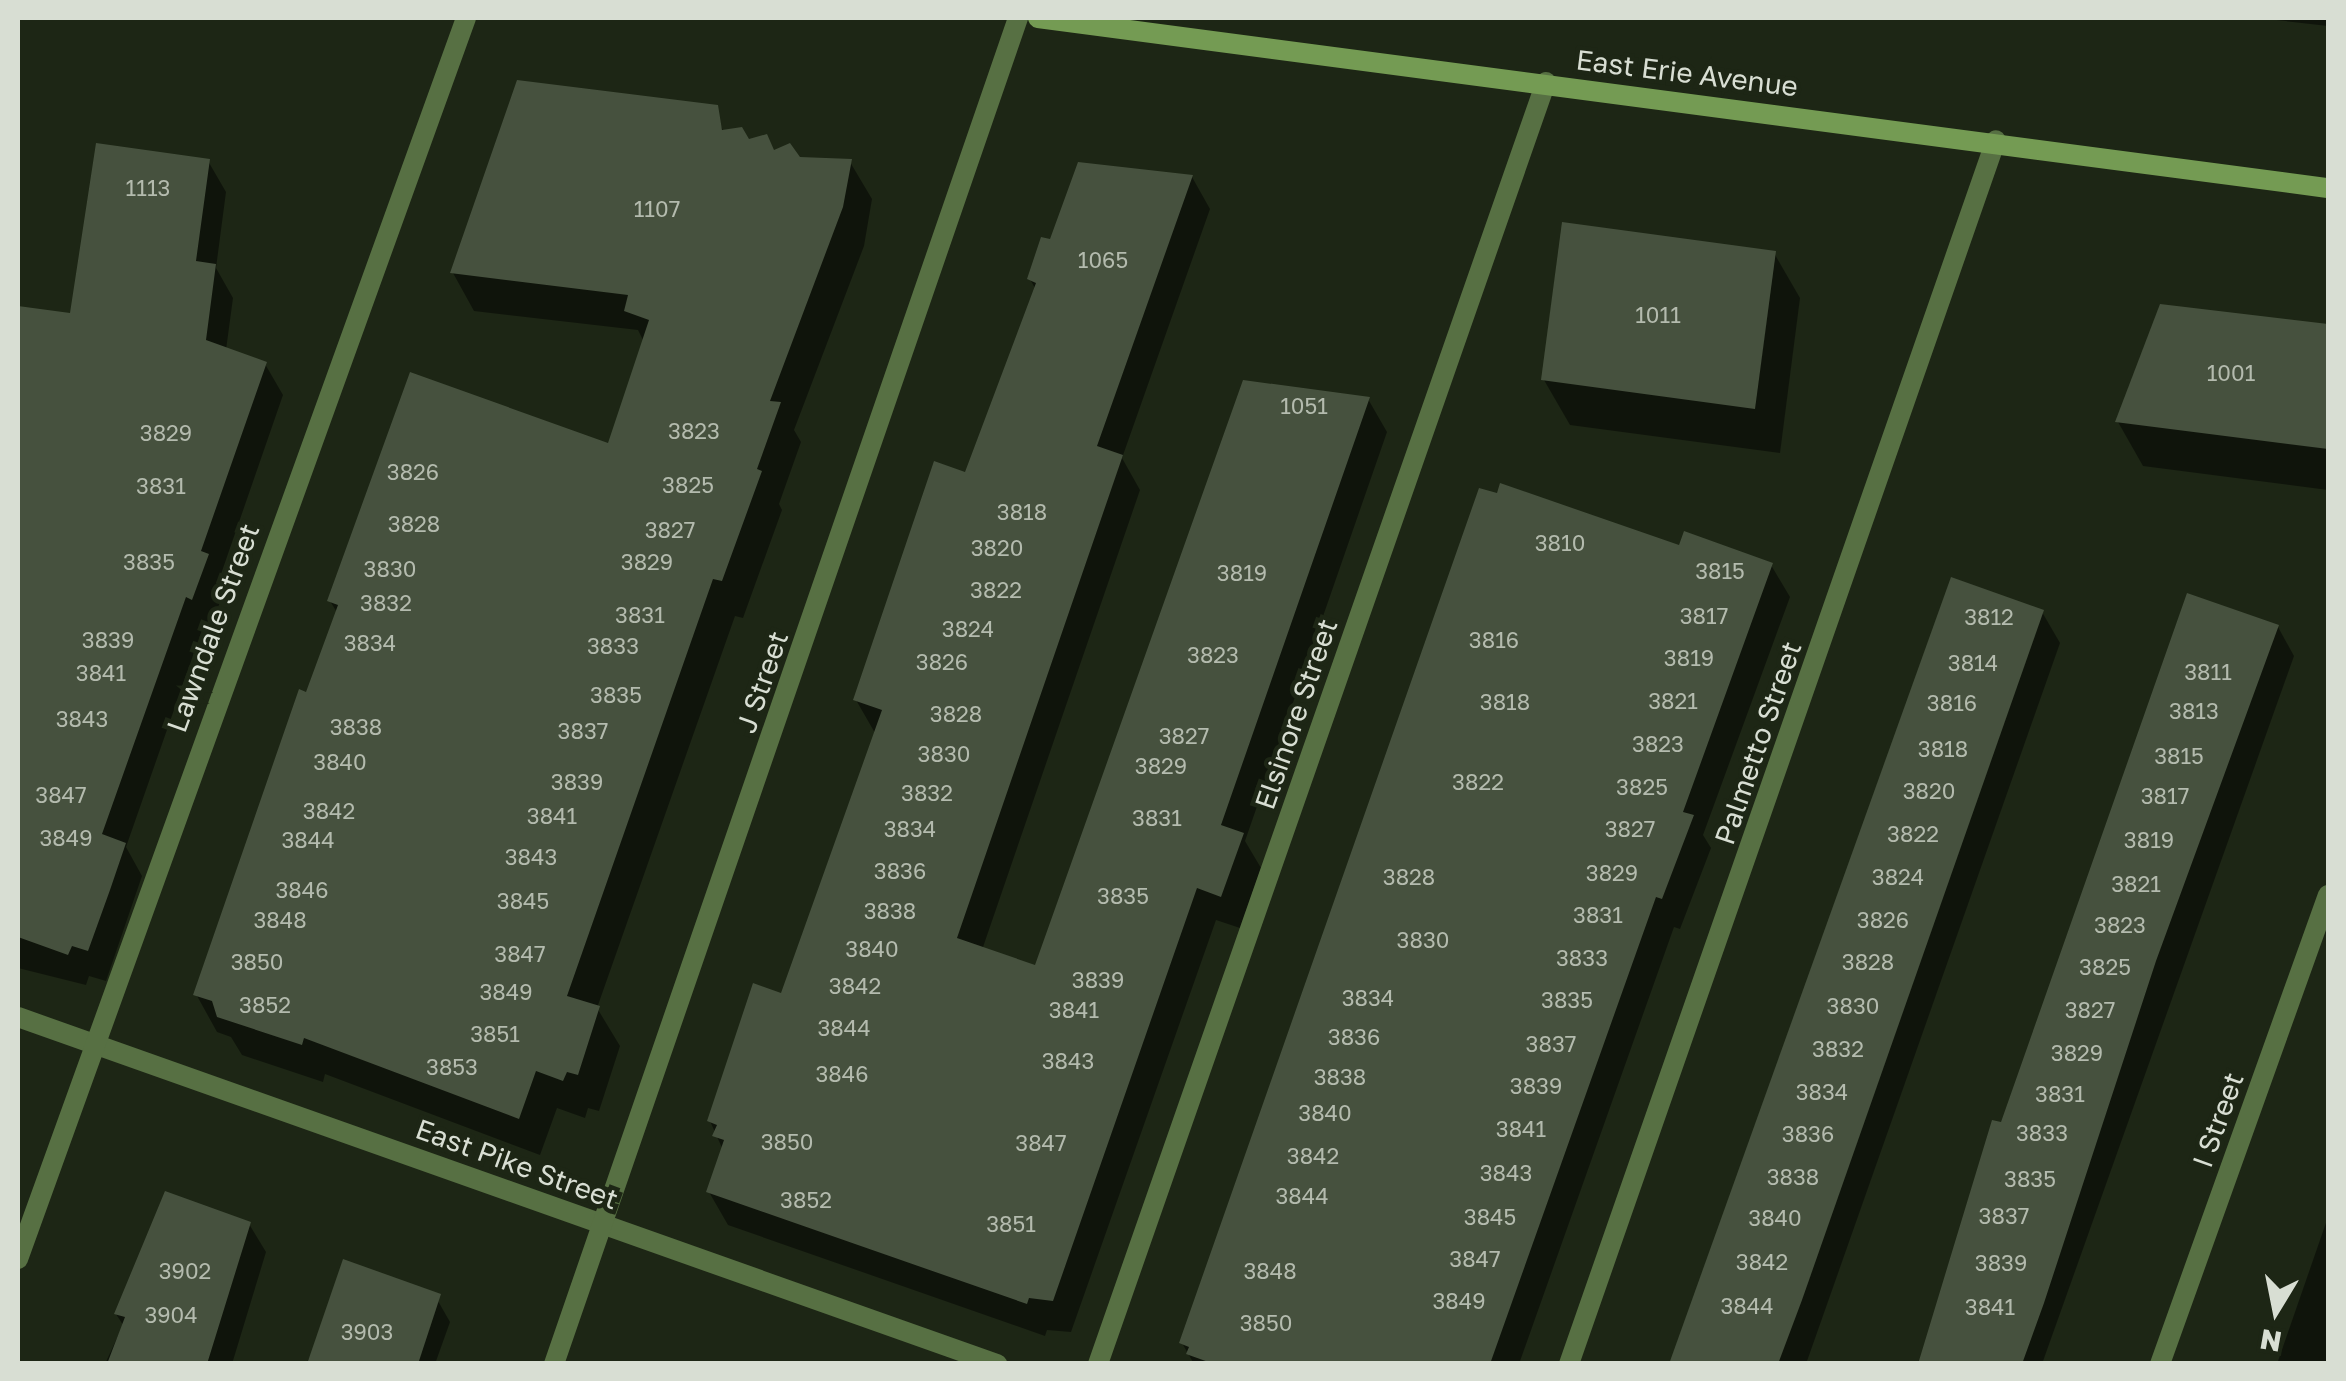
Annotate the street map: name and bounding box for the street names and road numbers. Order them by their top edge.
street label: East Erie Avenue [1574,43,1800,103]
street label: Lawndale Street [160,519,266,737]
street label: Elsinore Street [1248,614,1344,814]
street label: J Street [729,627,795,737]
street label: Palmetto Street [1707,637,1809,849]
street label: I Street [2185,1068,2251,1172]
street label: East Pike Street [411,1112,623,1216]

